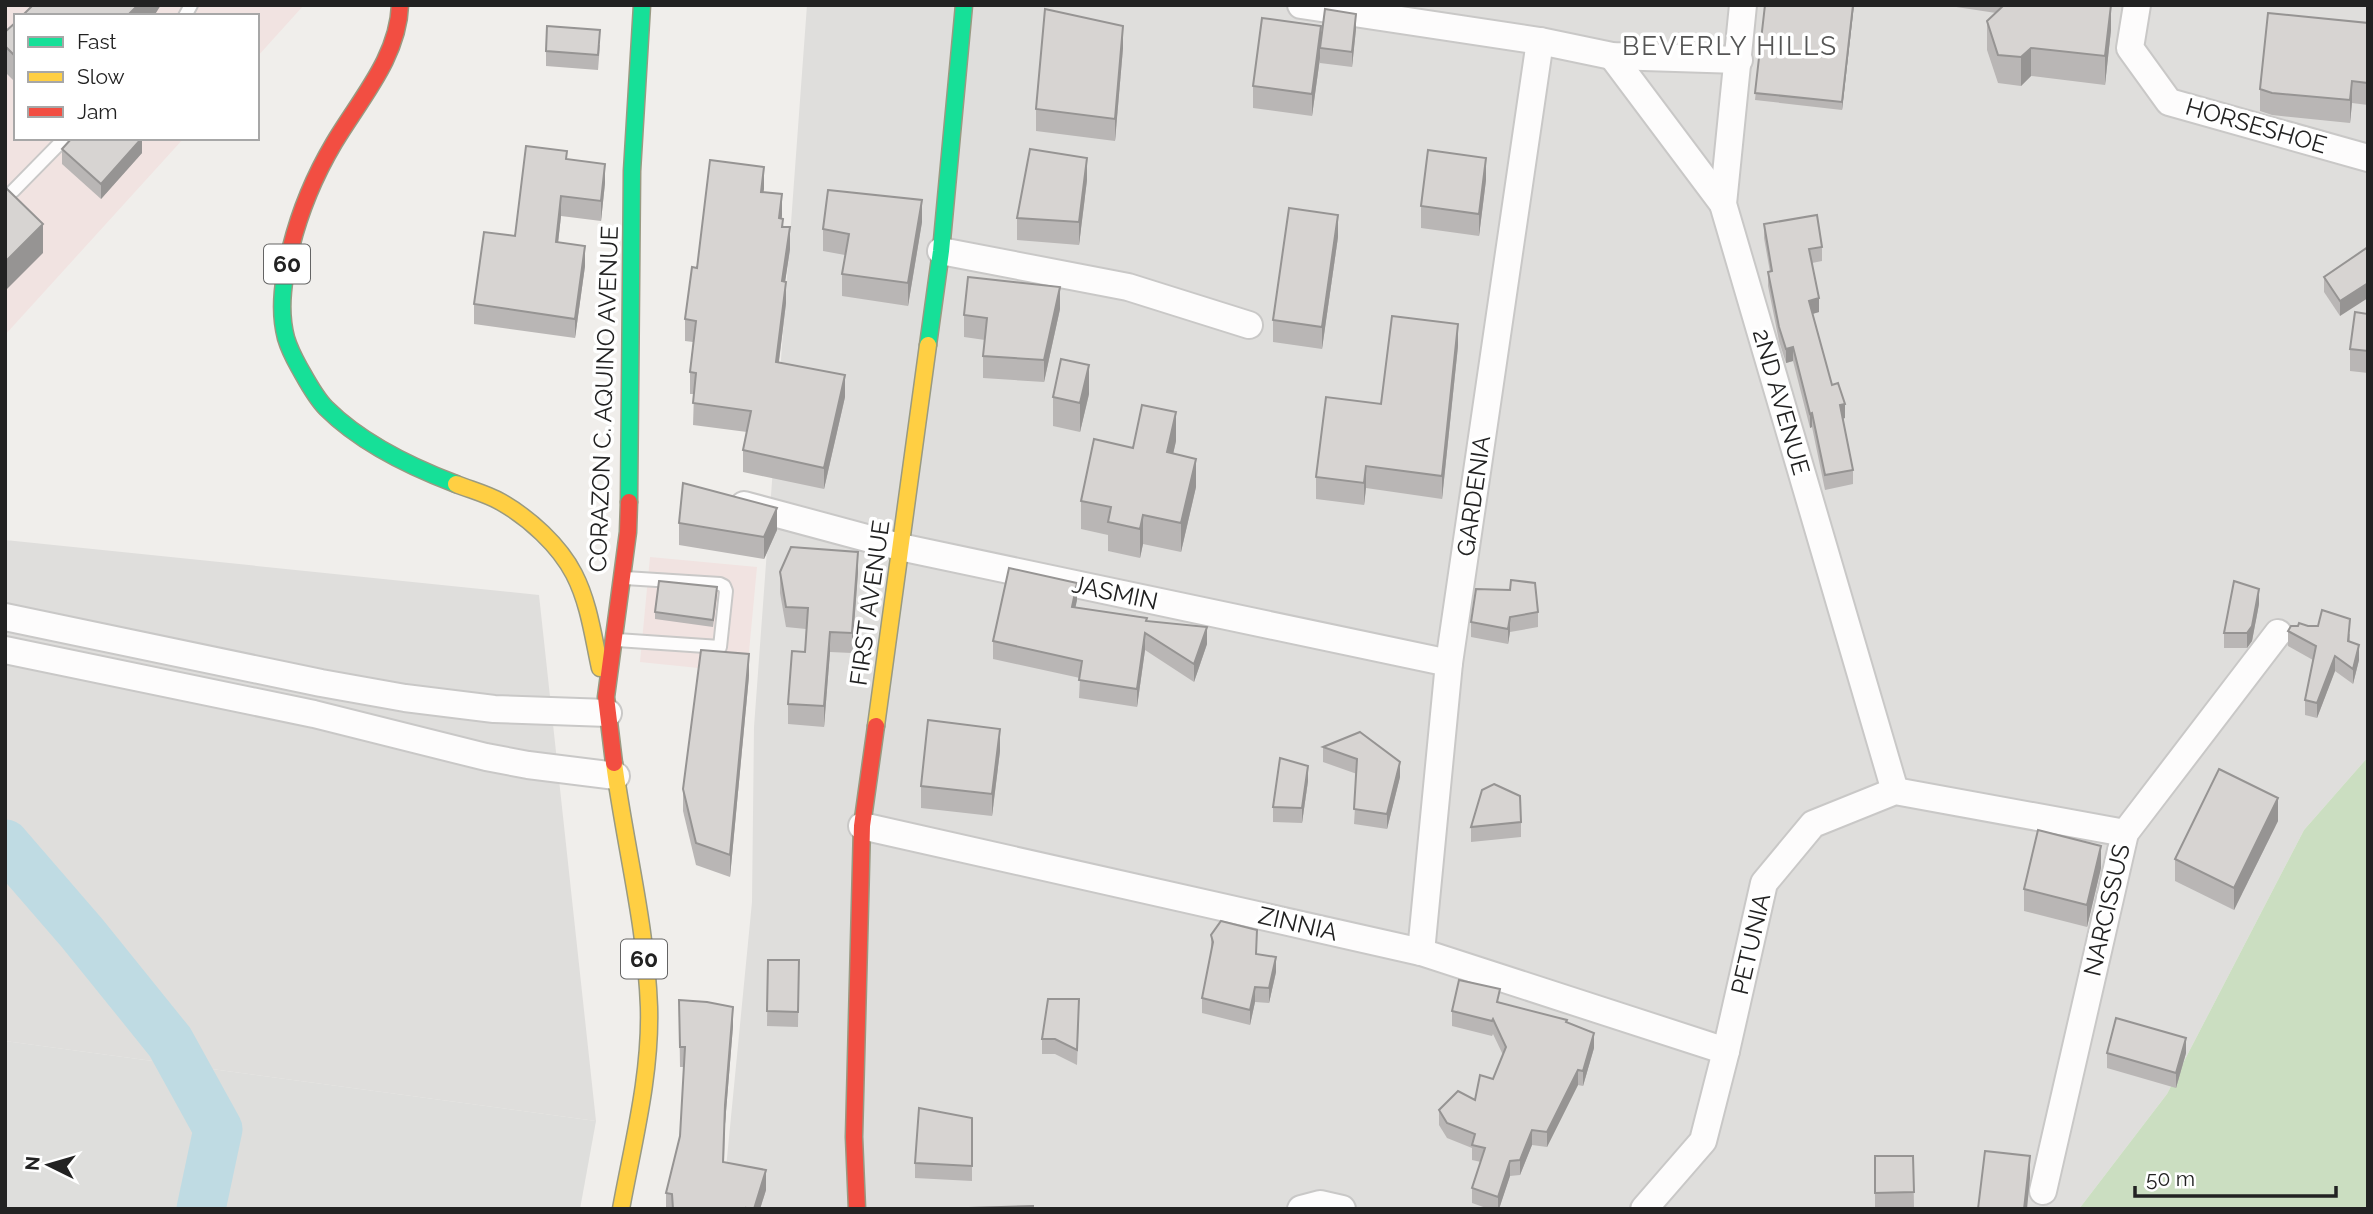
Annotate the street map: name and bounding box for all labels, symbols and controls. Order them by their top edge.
legend [14,14,259,140]
text: Fast [77,29,117,54]
district label: BEVERLY HILLS [1622,31,1838,61]
text: Slow [77,64,125,89]
street label: HORSESHOE [2182,92,2330,159]
text: Jam [77,99,118,124]
street label: CORAZON C. AQUINO AVENUE [583,225,624,573]
road number: 60 [264,244,310,284]
street label: 2ND AVENUE [1747,326,1816,478]
street label: GARDENIA [1451,434,1496,558]
street label: FIRST AVENUE [844,518,895,687]
street label: JASMIN [1069,569,1161,616]
street label: NARCISSUS [2077,841,2136,979]
street label: PETUNIA [1725,890,1776,997]
street label: ZINNIA [1256,900,1340,947]
road number: 60 [621,940,667,978]
north arrow [14,1130,84,1200]
scale bar [2135,1154,2336,1198]
text: N [20,1155,44,1172]
text: 50 m [2146,1166,2195,1191]

